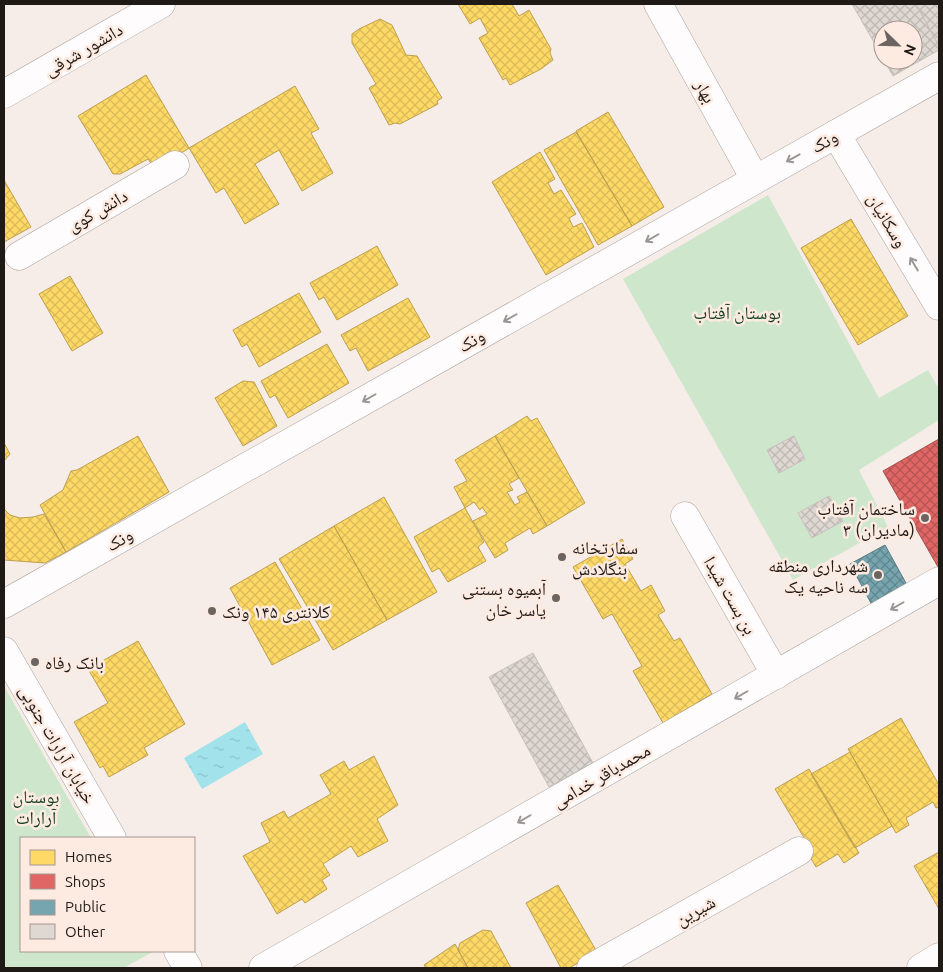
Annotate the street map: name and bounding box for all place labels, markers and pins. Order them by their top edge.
place label: ساختمان آفتاب ۳ (مادیران) [817,498,915,541]
marker: ساختمان آفتاب ۳ (مادیران) [919,512,931,524]
place label: سفارتخانه بنگلادش [572,537,638,580]
marker: سفارتخانه بنگلادش [556,551,568,563]
place label: شهرداری منطقه سه ناحیه یک [768,555,868,597]
marker: شهرداری منطقه سه ناحیه یک [872,569,884,581]
place label: آبمیوه بستنی یاسر خان [462,578,546,621]
marker: آبمیوه بستنی یاسر خان [550,592,562,604]
place label: کلانتری ۱۴۵ ونک [222,601,331,623]
marker: کلانتری ۱۴۵ ونک [206,605,218,617]
place label: بانک رفاه [45,652,104,674]
marker: بانک رفاه [29,656,41,668]

